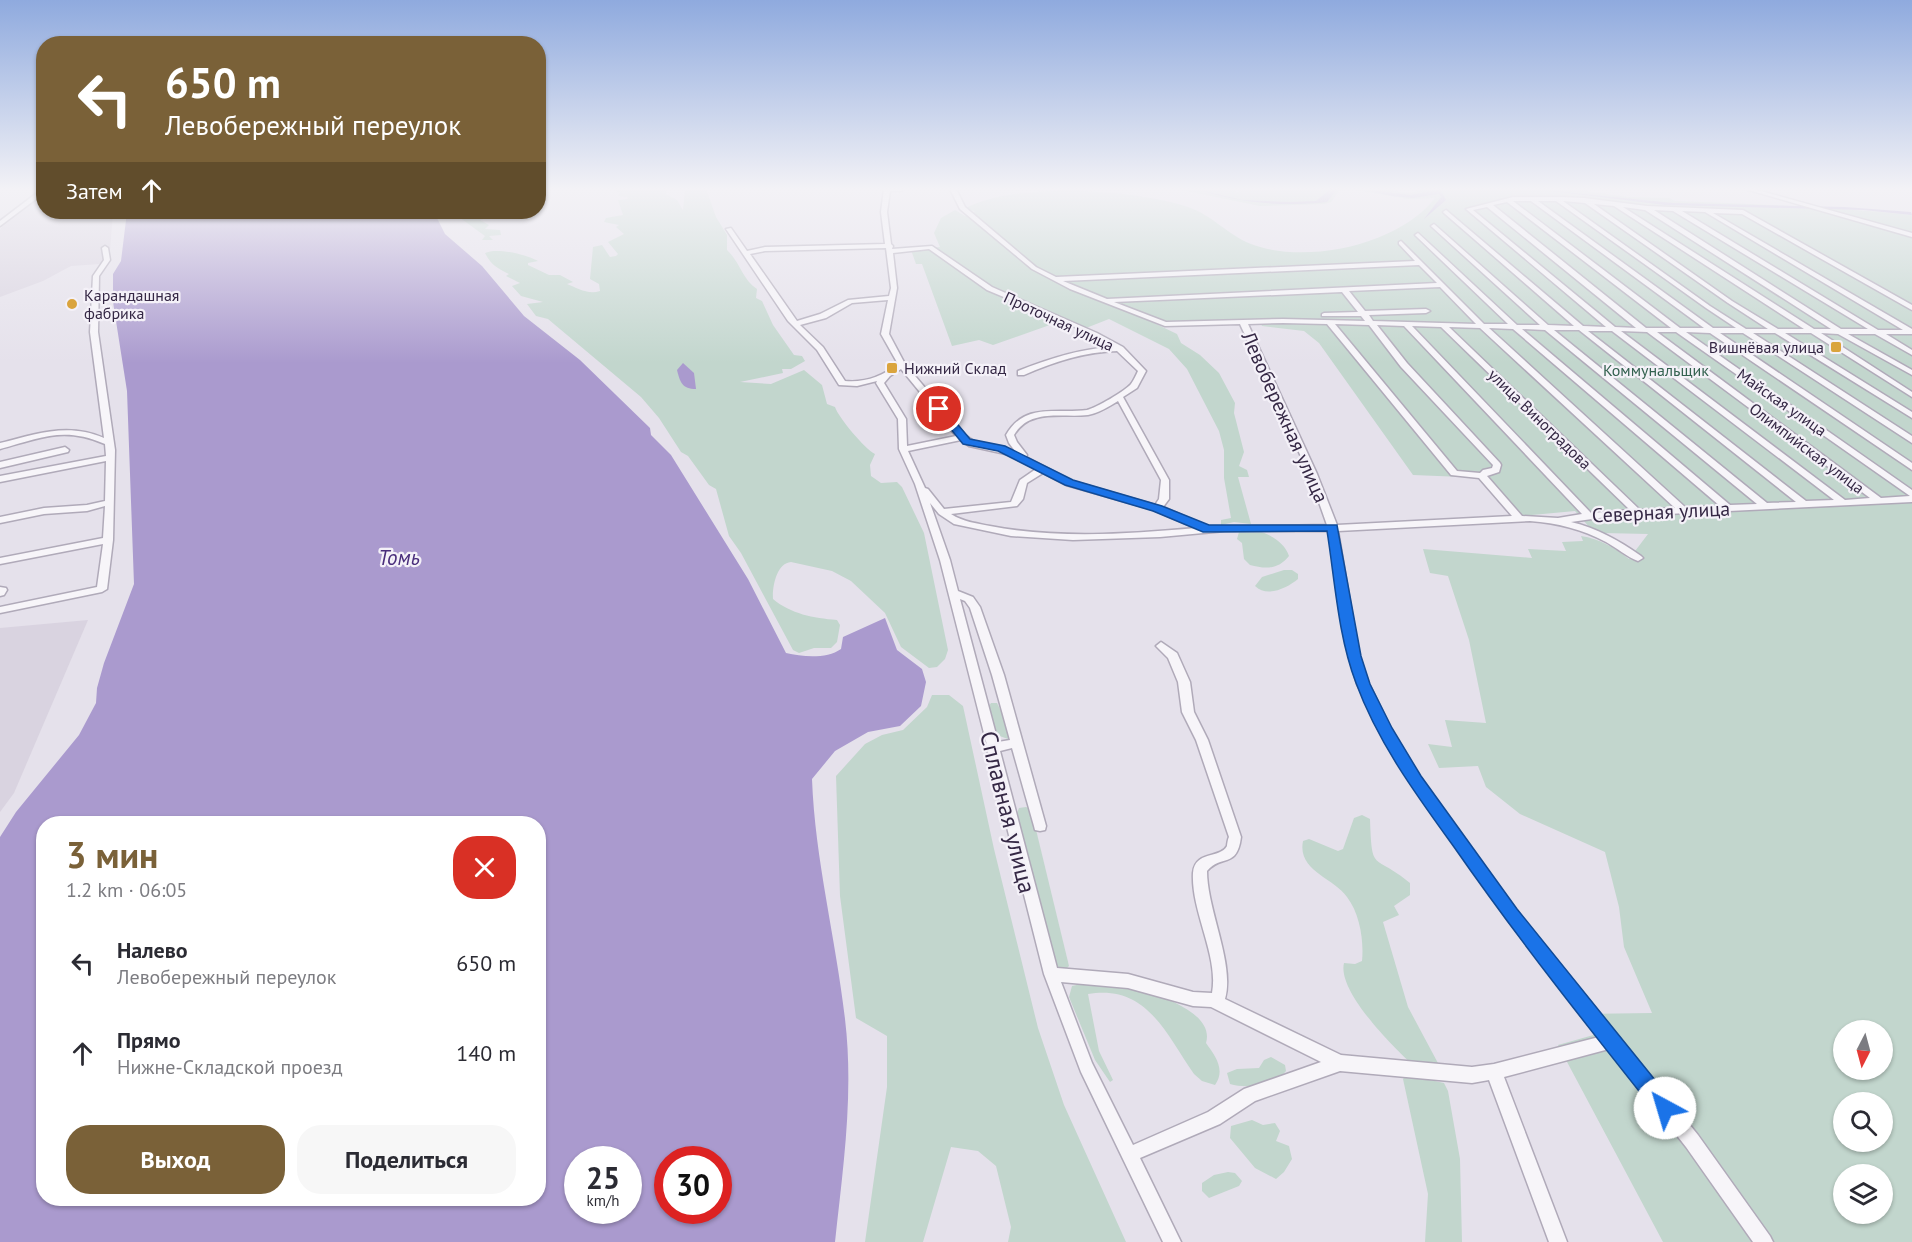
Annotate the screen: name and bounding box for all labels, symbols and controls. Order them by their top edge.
text: 650 m [165,55,281,110]
icon: left [66,60,144,138]
text: Левобережный переулок [165,108,461,142]
icon: ahead [135,174,168,207]
text: Затем [66,177,123,205]
place label: Карандашная фабрика [84,285,179,323]
street label: Проточная улица [1001,287,1117,355]
marker: Карандашная фабрика [65,297,79,311]
street label: Левобережная улица [1235,326,1334,507]
place label: Вишнёвая улица [1709,337,1824,357]
marker: Вишнёвая улица [1829,340,1843,354]
place label: Нижний Склад [904,358,1007,378]
park label: Коммунальщик [1603,360,1709,380]
marker: Нижний Склад [885,361,899,375]
street label: Майская улица [1733,364,1831,440]
street label: улица Виноградова [1484,365,1596,473]
pin [913,383,964,434]
icon: arrive [922,392,955,425]
street label: Олимпийская улица [1745,398,1869,498]
street label: Северная улица [1591,495,1731,529]
water label: Томь [378,544,420,571]
street label: Сплавная улица [973,728,1043,896]
text: 3 мин [66,831,158,878]
button: close [453,836,516,899]
text: 1.2 km · 06:05 [66,877,187,903]
text: Налево [117,936,188,964]
icon: left [66,947,99,980]
text: 650 m [456,949,516,977]
text: Левобережный переулок [117,964,336,990]
north arrow [1833,1020,1893,1080]
map controls [1833,1020,1893,1224]
text: Прямо [117,1026,180,1054]
icon: ahead [66,1037,99,1070]
text: 140 m [456,1039,516,1067]
text: Нижне-Складской проезд [117,1054,342,1080]
position arrow [1633,1076,1697,1140]
button: search [1833,1092,1893,1152]
button: Выход [66,1125,285,1194]
button: Поделиться [297,1125,516,1194]
speed limit sign: 30 [654,1146,732,1224]
text: 25 [586,1158,620,1197]
button: layers [1833,1164,1893,1224]
text: km/h [587,1191,619,1210]

